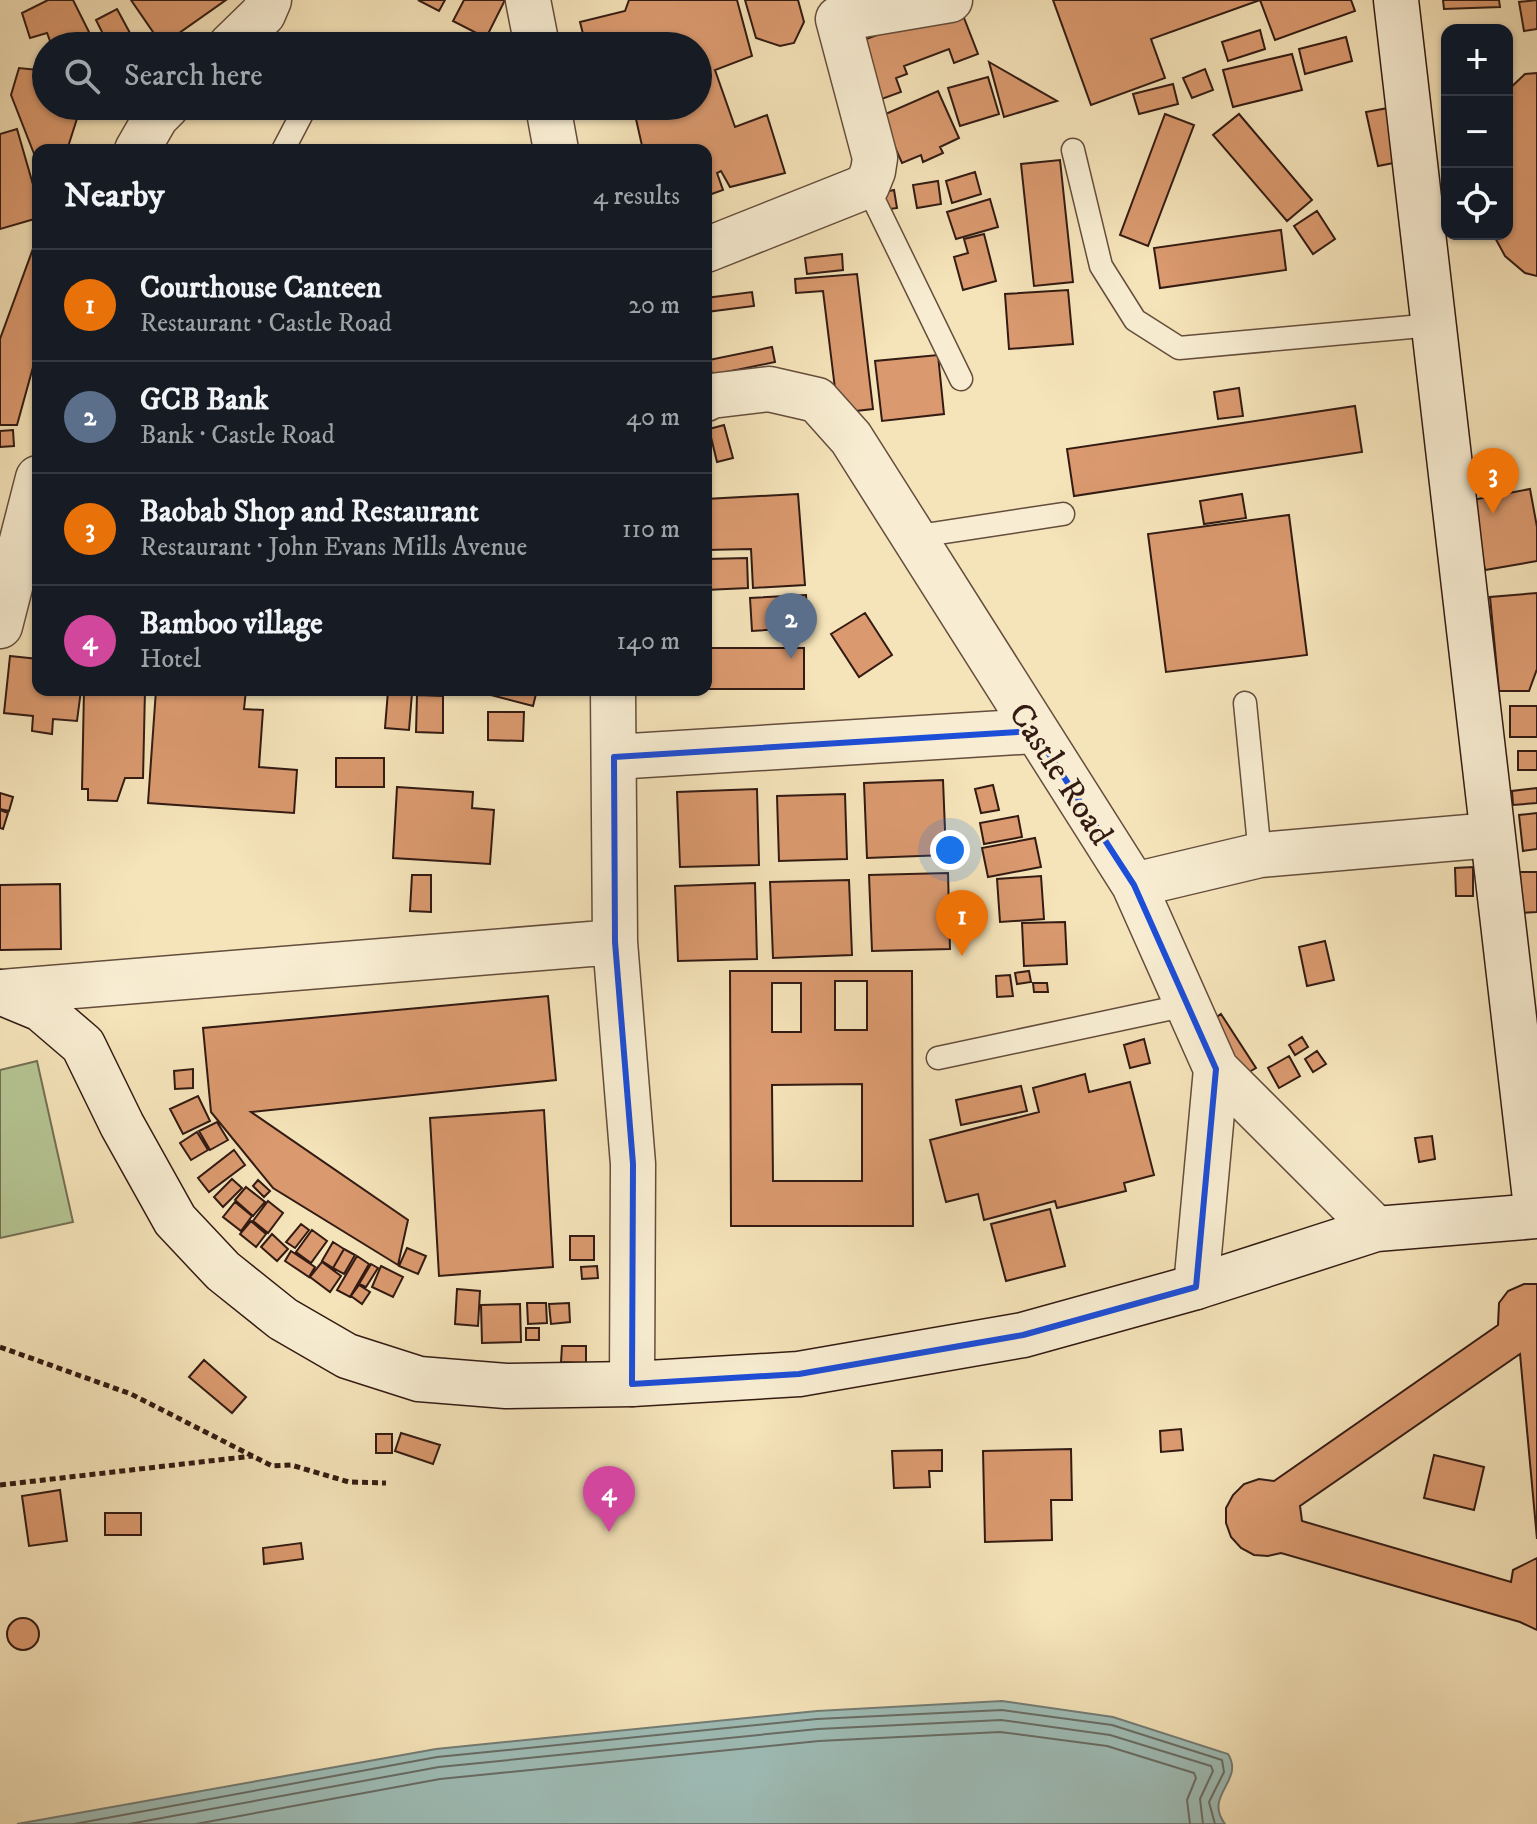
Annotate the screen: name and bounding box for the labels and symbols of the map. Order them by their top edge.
pin: 3 [1467,448,1519,514]
pin: 2 [765,593,817,659]
street label: Castle Road [999,695,1122,853]
your location [930,830,970,870]
pin: 1 [936,890,988,956]
pin: 4 [583,1466,635,1532]

